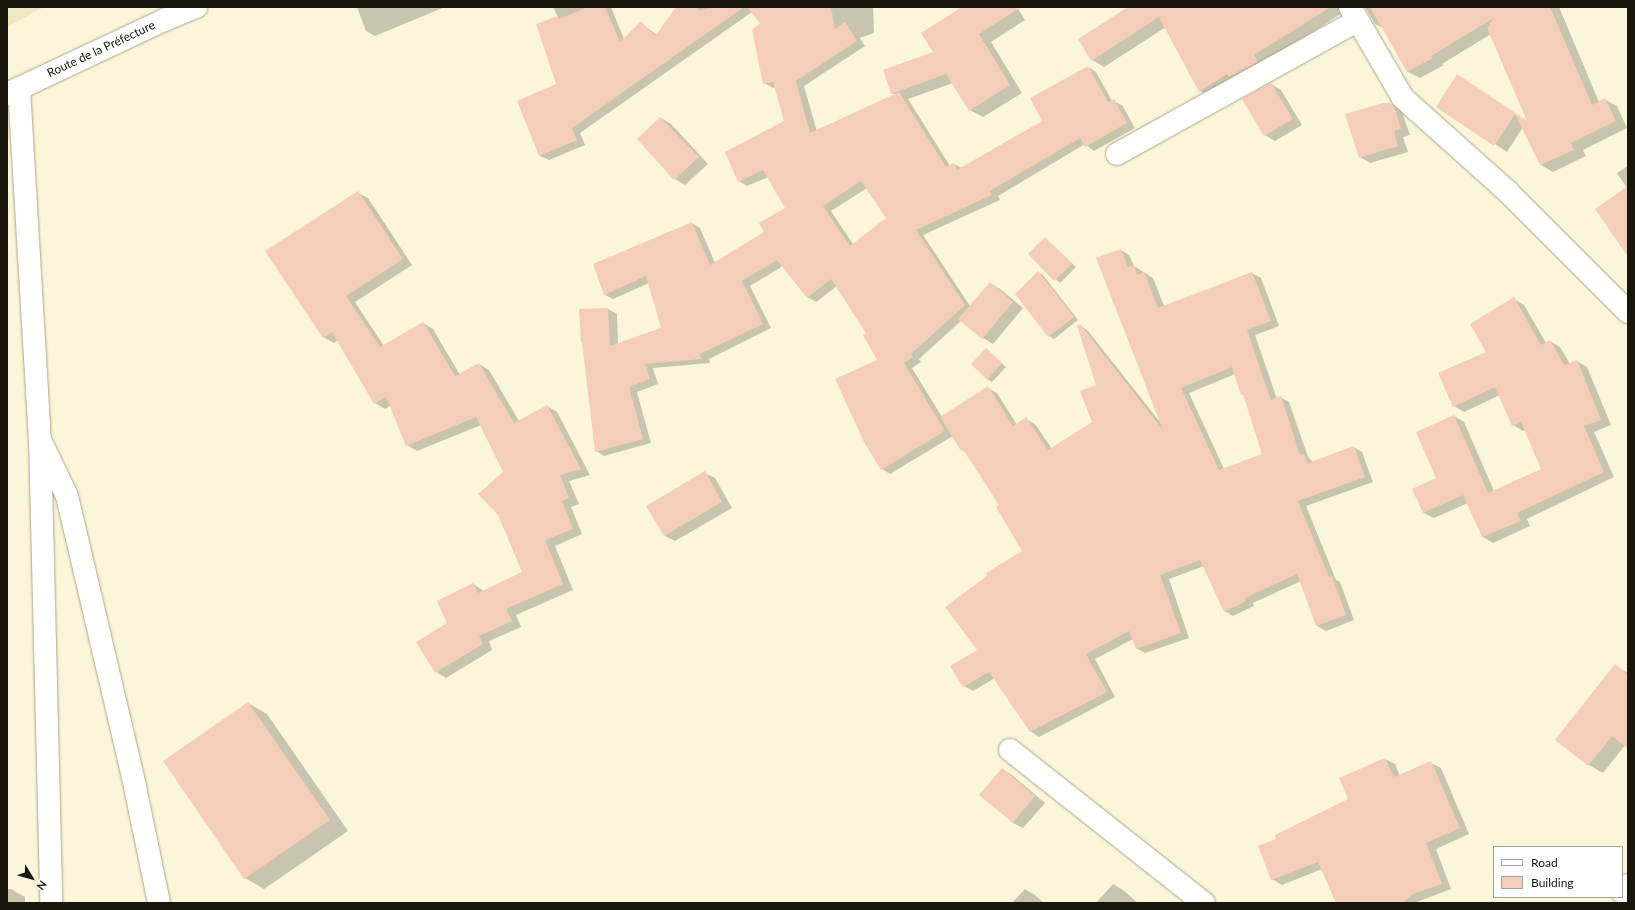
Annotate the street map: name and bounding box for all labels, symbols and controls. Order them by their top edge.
street label: Route de la Préfecture [45,18,157,80]
legend [1493,846,1623,898]
text: Road [1531,855,1558,870]
north arrow [12,858,52,898]
text: Building [1531,875,1574,890]
text: N [34,878,50,893]

